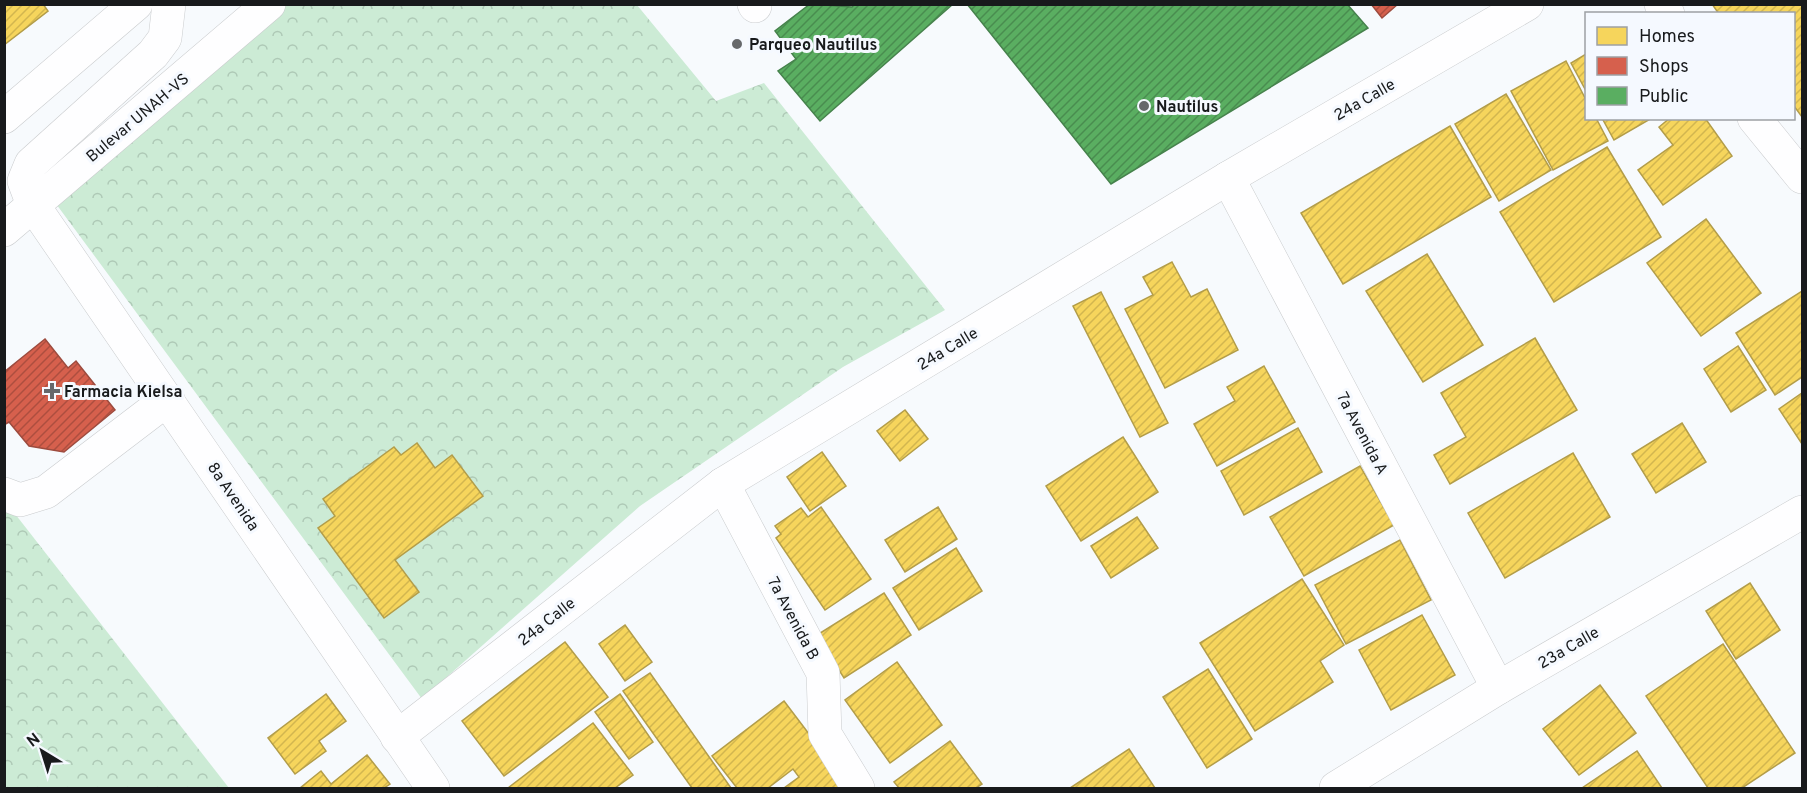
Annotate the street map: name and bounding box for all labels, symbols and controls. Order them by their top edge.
legend [1585,12,1795,120]
text: Homes [1639,26,1695,49]
place label: Parqueo Nautilus [749,36,877,56]
marker: Parqueo Nautilus [730,37,744,51]
text: Shops [1639,56,1689,79]
street label: Bulevar UNAH-VS [83,70,194,167]
street label: 24a Calle [1331,75,1399,126]
text: Public [1639,86,1689,109]
place label: Nautilus [1156,98,1219,118]
marker: Nautilus [1137,99,1151,113]
street label: 24a Calle [914,324,982,376]
place label: Farmacia Kielsa [64,383,182,403]
marker: Farmacia Kielsa [45,384,59,398]
street label: 7a Avenida A [1331,389,1391,479]
street label: 8a Avenida [202,459,263,535]
street label: 7a Avenida B [762,574,822,664]
street label: 24a Calle [514,594,580,651]
street label: 23a Calle [1535,623,1603,674]
north arrow [12,721,72,781]
text: N [23,729,45,752]

